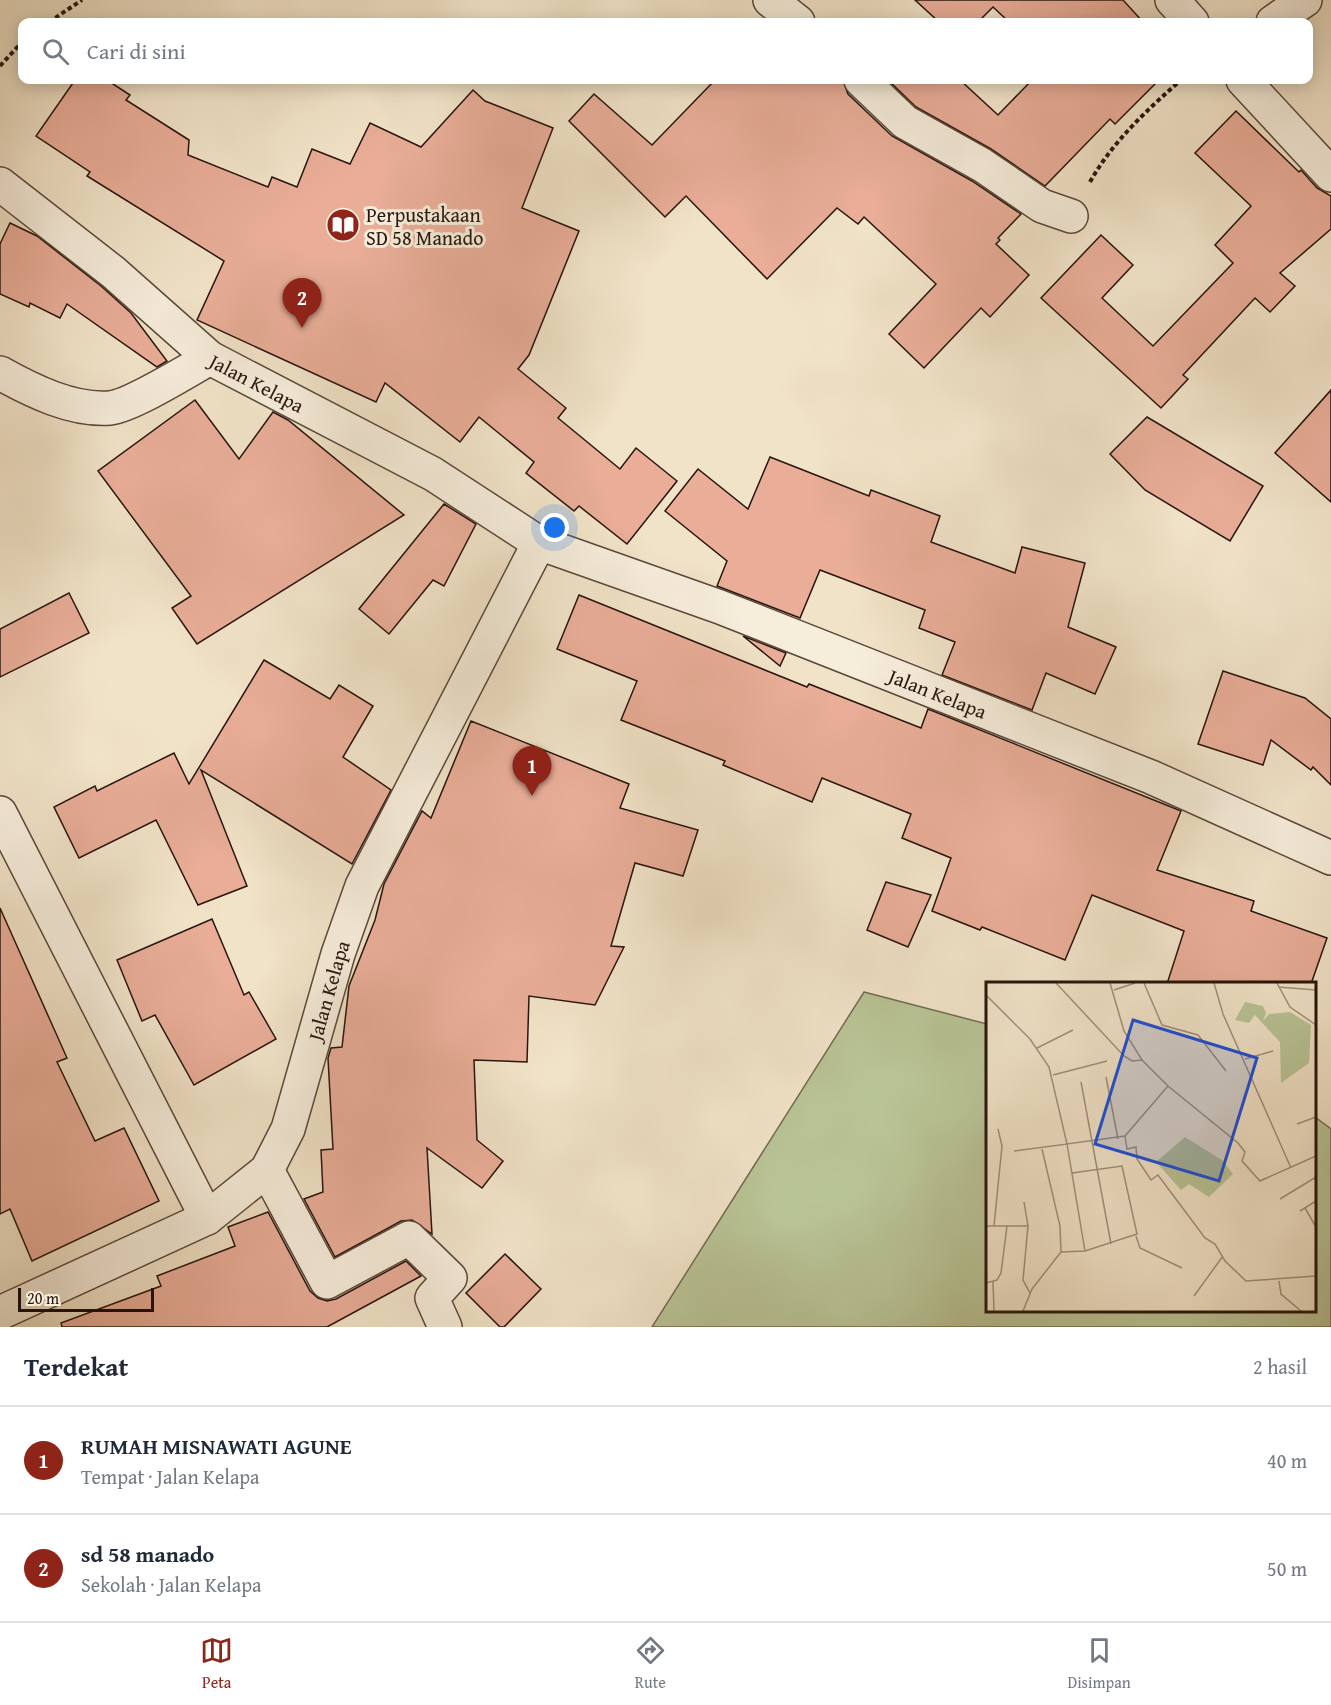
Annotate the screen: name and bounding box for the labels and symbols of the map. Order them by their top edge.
place label: Perpustakaan SD 58 Manado [366,200,483,252]
library icon: Perpustakaan SD 58 Manado [325,207,361,243]
pin: 2 [282,278,322,328]
street label: Jalan Kelapa [202,344,310,419]
your location [540,513,569,542]
street label: Jalan Kelapa [882,659,992,726]
pin: 1 [512,746,552,796]
street label: Jalan Kelapa [299,936,356,1047]
inset map [986,982,1316,1312]
scale bar [18,1285,154,1312]

